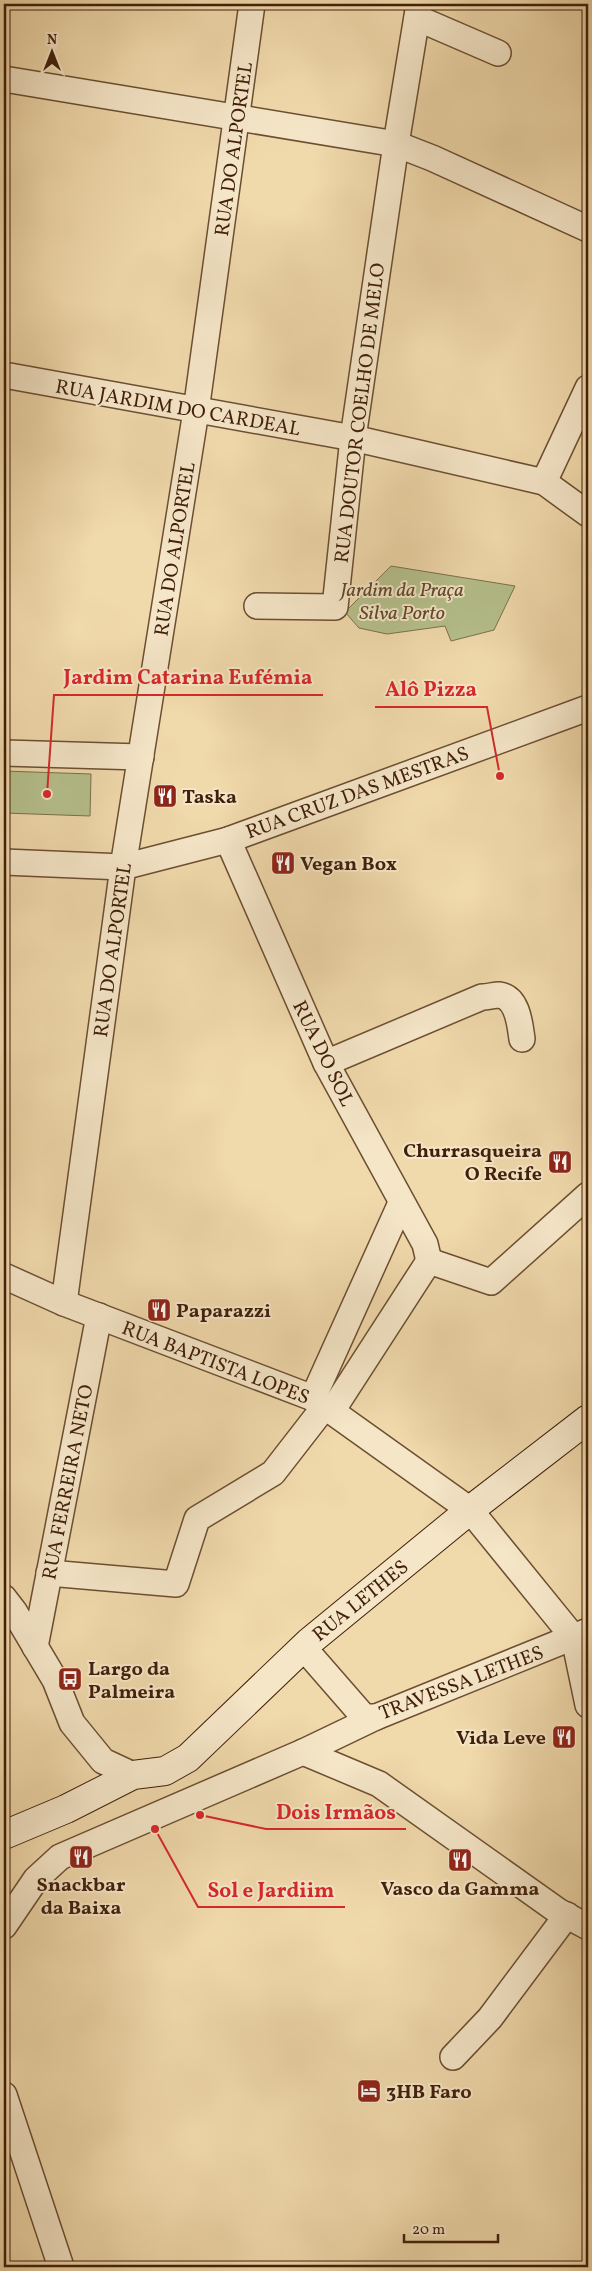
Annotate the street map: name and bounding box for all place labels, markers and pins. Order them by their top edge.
callout: Jardim Catarina Eufémia [54,659,323,695]
callout: Alô Pizza [375,671,487,707]
restaurant icon: Taska [152,783,178,809]
place label: Taska [182,784,237,812]
restaurant icon: Vegan Box [270,850,296,876]
place label: Vegan Box [300,851,397,879]
place label: Churrasqueira O Recife [403,1138,542,1189]
restaurant icon: Churrasqueira O Recife [547,1149,573,1175]
restaurant icon: Paparazzi [146,1297,172,1323]
place label: Paparazzi [176,1298,271,1326]
place label: Largo da Palmeira [88,1656,175,1707]
bus stop icon: Largo da Palmeira [57,1666,83,1692]
restaurant icon: Vida Leve [551,1724,577,1750]
place label: Vida Leve [456,1725,546,1753]
callout: Dois Irmãos [266,1793,406,1829]
restaurant icon: Snackbar da Baixa [68,1844,94,1870]
restaurant icon: Vasco da Gamma [447,1847,473,1873]
callout: Sol e Jardiim [198,1871,345,1907]
place label: Snackbar da Baixa [37,1872,126,1923]
place label: Vasco da Gamma [381,1876,540,1904]
hotel icon: 3HB Faro [356,2078,382,2104]
place label: 3HB Faro [386,2079,472,2107]

